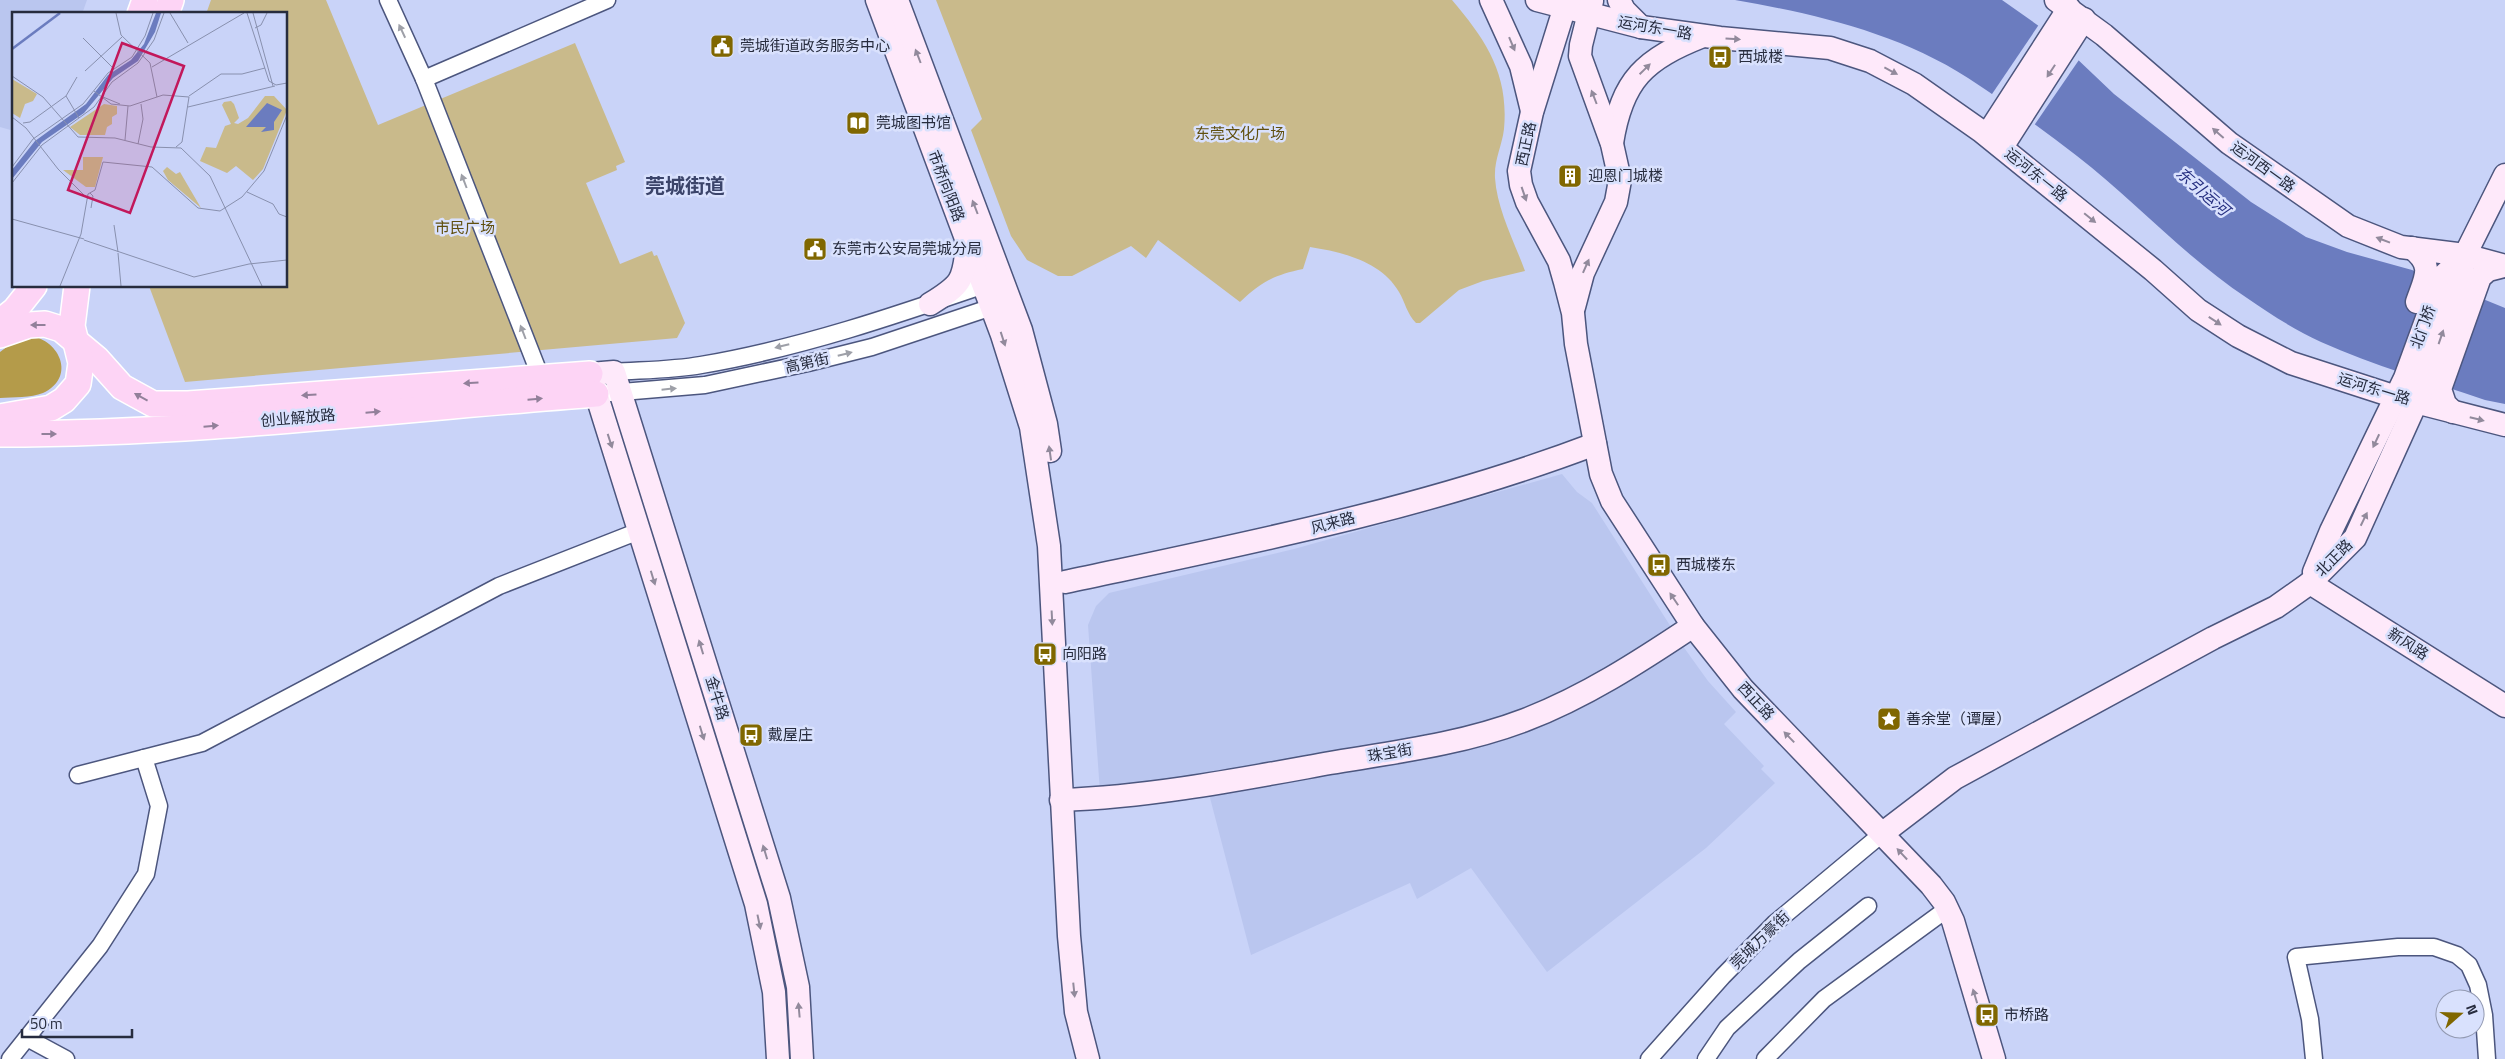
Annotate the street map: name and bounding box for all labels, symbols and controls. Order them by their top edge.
street label: 运河东一路 [1616,10,1694,45]
inset map [12,12,288,288]
one-way arrow [398,24,406,38]
public building icon: 莞城街道政务服务中心 [709,33,735,59]
place label: 莞城街道政务服务中心 [740,34,890,57]
one-way arrow [1725,36,1741,44]
one-way arrow [1508,37,1516,51]
bus stop icon: 西城楼 [1707,44,1733,70]
place label: 西城楼 [1738,45,1783,68]
one-way arrow [914,48,921,63]
one-way arrow [1639,63,1651,75]
one-way arrow [2047,64,2056,77]
one-way arrow [1883,67,1898,75]
one-way arrow [1590,90,1598,105]
library icon: 莞城图书馆 [845,110,871,136]
place label: 莞城图书馆 [876,111,951,134]
street label: 西正路 [1510,119,1541,168]
park label: 东莞文化广场 [1195,122,1285,145]
one-way arrow [2212,128,2225,139]
street label: 运河西一路 [2226,135,2300,198]
street label: 运河东一路 [2000,142,2073,207]
street label: 市桥向阳路 [922,147,971,225]
water label: 东引运河 [2171,161,2237,223]
building icon: 迎恩门城楼 [1557,163,1583,189]
place label: 迎恩门城楼 [1588,164,1663,187]
district label: 莞城街道 [645,170,725,201]
one-way arrow [460,173,468,188]
one-way arrow [1520,187,1528,202]
one-way arrow [971,200,979,215]
one-way arrow [2083,213,2096,224]
park label: 市民广场 [435,216,495,239]
one-way arrow [2376,235,2390,243]
public building icon: 东莞市公安局莞城分局 [802,236,828,262]
place label: 东莞市公安局莞城分局 [832,237,982,260]
one-way arrow [1582,259,1590,273]
street label: 北门桥 [2404,302,2441,352]
one-way arrow [2208,317,2222,326]
one-way arrow [30,321,46,329]
one-way arrow [519,325,526,340]
one-way arrow [2437,329,2445,344]
one-way arrow [999,332,1007,347]
one-way arrow [774,343,789,351]
street label: 高第街 [782,346,831,379]
one-way arrow [838,350,853,358]
street label: 运河东一路 [2335,367,2413,410]
one-way arrow [463,379,479,387]
one-way arrow [661,385,677,393]
one-way arrow [301,391,317,399]
one-way arrow [135,393,148,402]
one-way arrow [527,395,543,403]
street label: 创业解放路 [260,403,336,432]
one-way arrow [365,408,381,416]
one-way arrow [2470,415,2485,423]
one-way arrow [203,421,219,429]
one-way arrow [41,430,57,438]
one-way arrow [607,434,615,449]
one-way arrow [2371,434,2379,448]
one-way arrow [1046,445,1054,461]
street label: 风来路 [1308,506,1358,539]
one-way arrow [2360,512,2368,526]
street label: 北正路 [2310,534,2358,582]
bus stop icon: 西城楼东 [1646,552,1672,578]
place label: 西城楼东 [1676,553,1736,576]
one-way arrow [650,570,658,585]
one-way arrow [1669,592,1679,606]
one-way arrow [1049,610,1057,626]
street label: 新风路 [2383,622,2433,665]
one-way arrow [697,639,704,654]
bus stop icon: 向阳路 [1032,641,1058,667]
place label: 向阳路 [1062,642,1107,665]
street label: 金牛路 [700,673,735,723]
street label: 西正路 [1733,676,1780,725]
place icon: 善余堂（谭屋） [1876,706,1902,732]
place label: 善余堂（谭屋） [1906,707,2011,730]
bus stop icon: 戴屋庄 [738,722,764,748]
place label: 戴屋庄 [768,723,813,746]
one-way arrow [698,725,706,740]
one-way arrow [1783,731,1795,743]
street label: 珠宝街 [1366,737,1414,768]
one-way arrow [760,844,768,859]
one-way arrow [1896,848,1908,860]
street label: 莞城万豪街 [1725,905,1795,974]
one-way arrow [755,914,763,929]
one-way arrow [1070,982,1078,998]
one-way arrow [1970,988,1978,1003]
north arrow [2435,989,2485,1039]
text: N [2461,1001,2484,1018]
one-way arrow [795,1002,803,1018]
bus stop icon: 市桥路 [1974,1002,2000,1028]
place label: 市桥路 [2004,1003,2049,1026]
scale bar [22,1006,132,1038]
text: 50 m [30,1012,63,1035]

